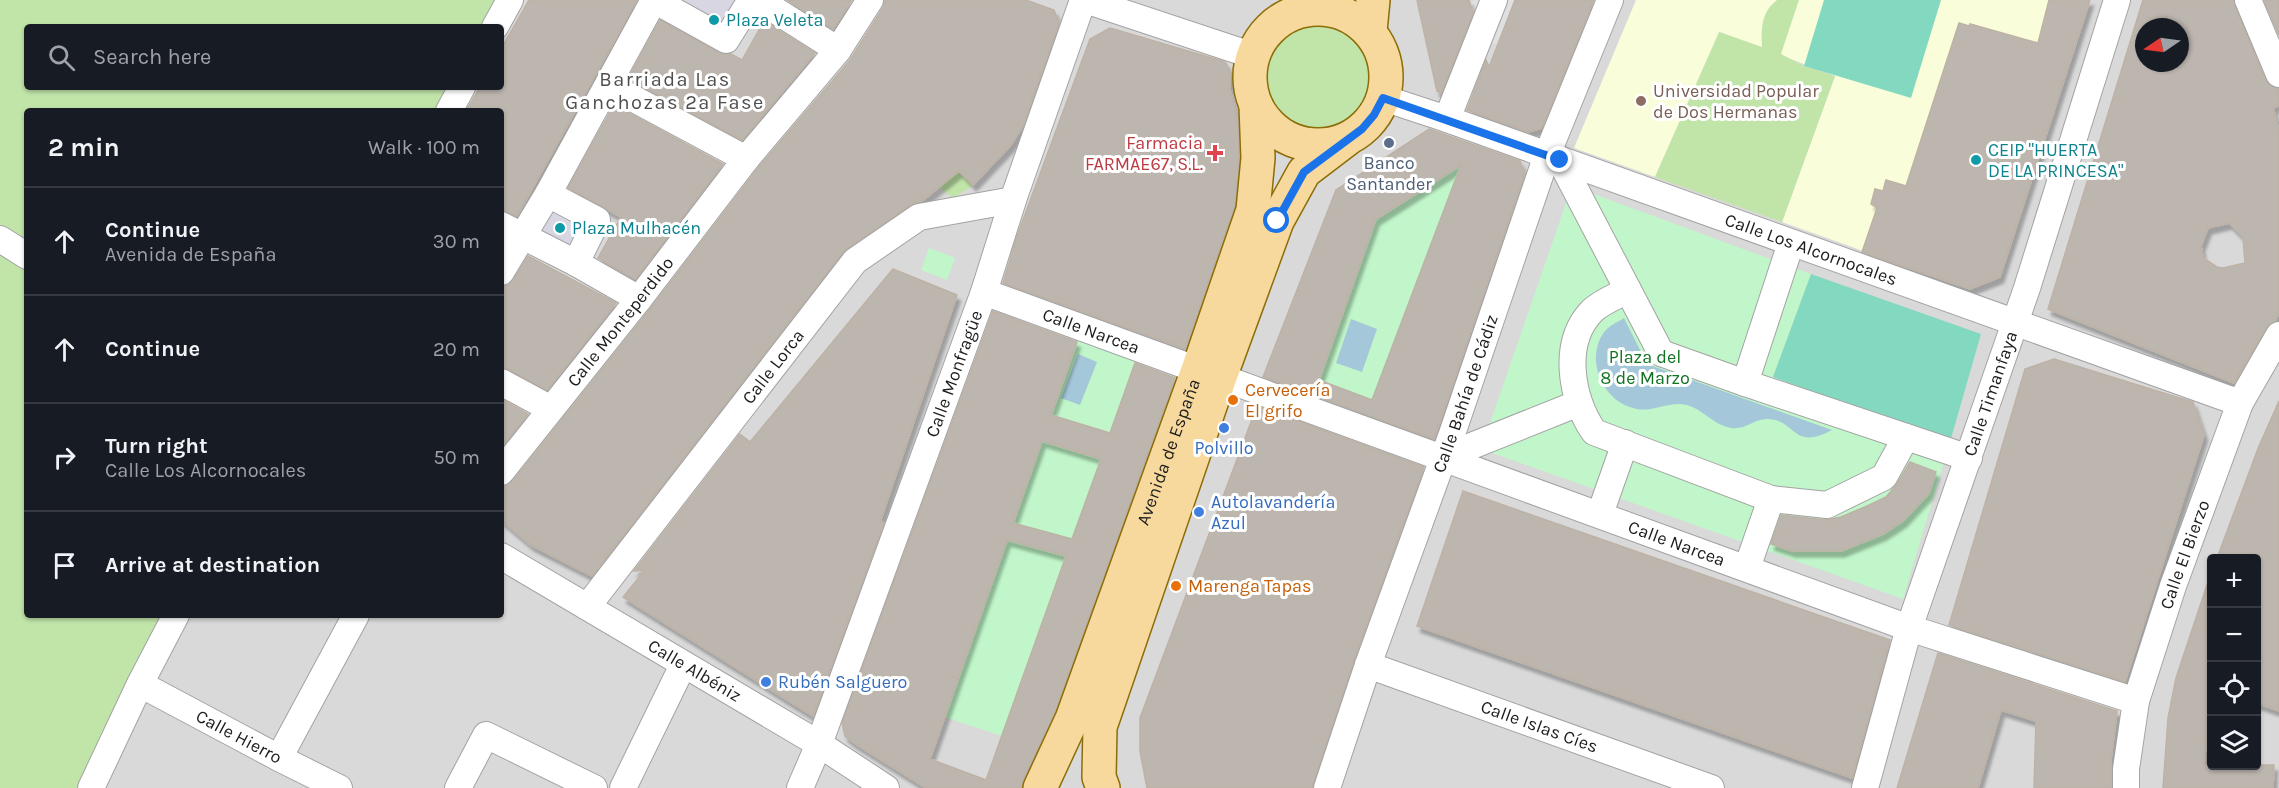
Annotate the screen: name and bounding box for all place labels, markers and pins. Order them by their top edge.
place label: Plaza Veleta [726,9,823,31]
marker: Plaza Veleta [707,13,721,27]
place label: Universidad Popular de Dos Hermanas [1653,80,1819,123]
marker: Universidad Popular de Dos Hermanas [1634,94,1648,108]
place label: Farmacia FARMAE67, S.L. [1085,132,1203,175]
marker: Banco Santander [1382,136,1396,150]
place label: CEIP "HUERTA DE LA PRINCESA" [1988,139,2124,182]
marker: Farmacia FARMAE67, S.L. [1208,146,1222,160]
place label: Banco Santander [1346,152,1432,195]
marker: CEIP "HUERTA DE LA PRINCESA" [1969,153,1983,167]
place label: Plaza Mulhacén [572,217,701,239]
marker: Plaza Mulhacén [553,221,567,235]
place label: Cervecería El grifo [1245,379,1330,422]
marker: Cervecería El grifo [1226,393,1240,407]
marker: Polvillo [1217,421,1231,435]
place label: Polvillo [1194,437,1254,459]
place label: Autolavandería Azul [1211,491,1335,534]
marker: Autolavandería Azul [1192,505,1206,519]
place label: Marenga Tapas [1188,575,1311,597]
marker: Marenga Tapas [1169,579,1183,593]
place label: Rubén Salguero [778,671,907,693]
marker: Rubén Salguero [759,675,773,689]

